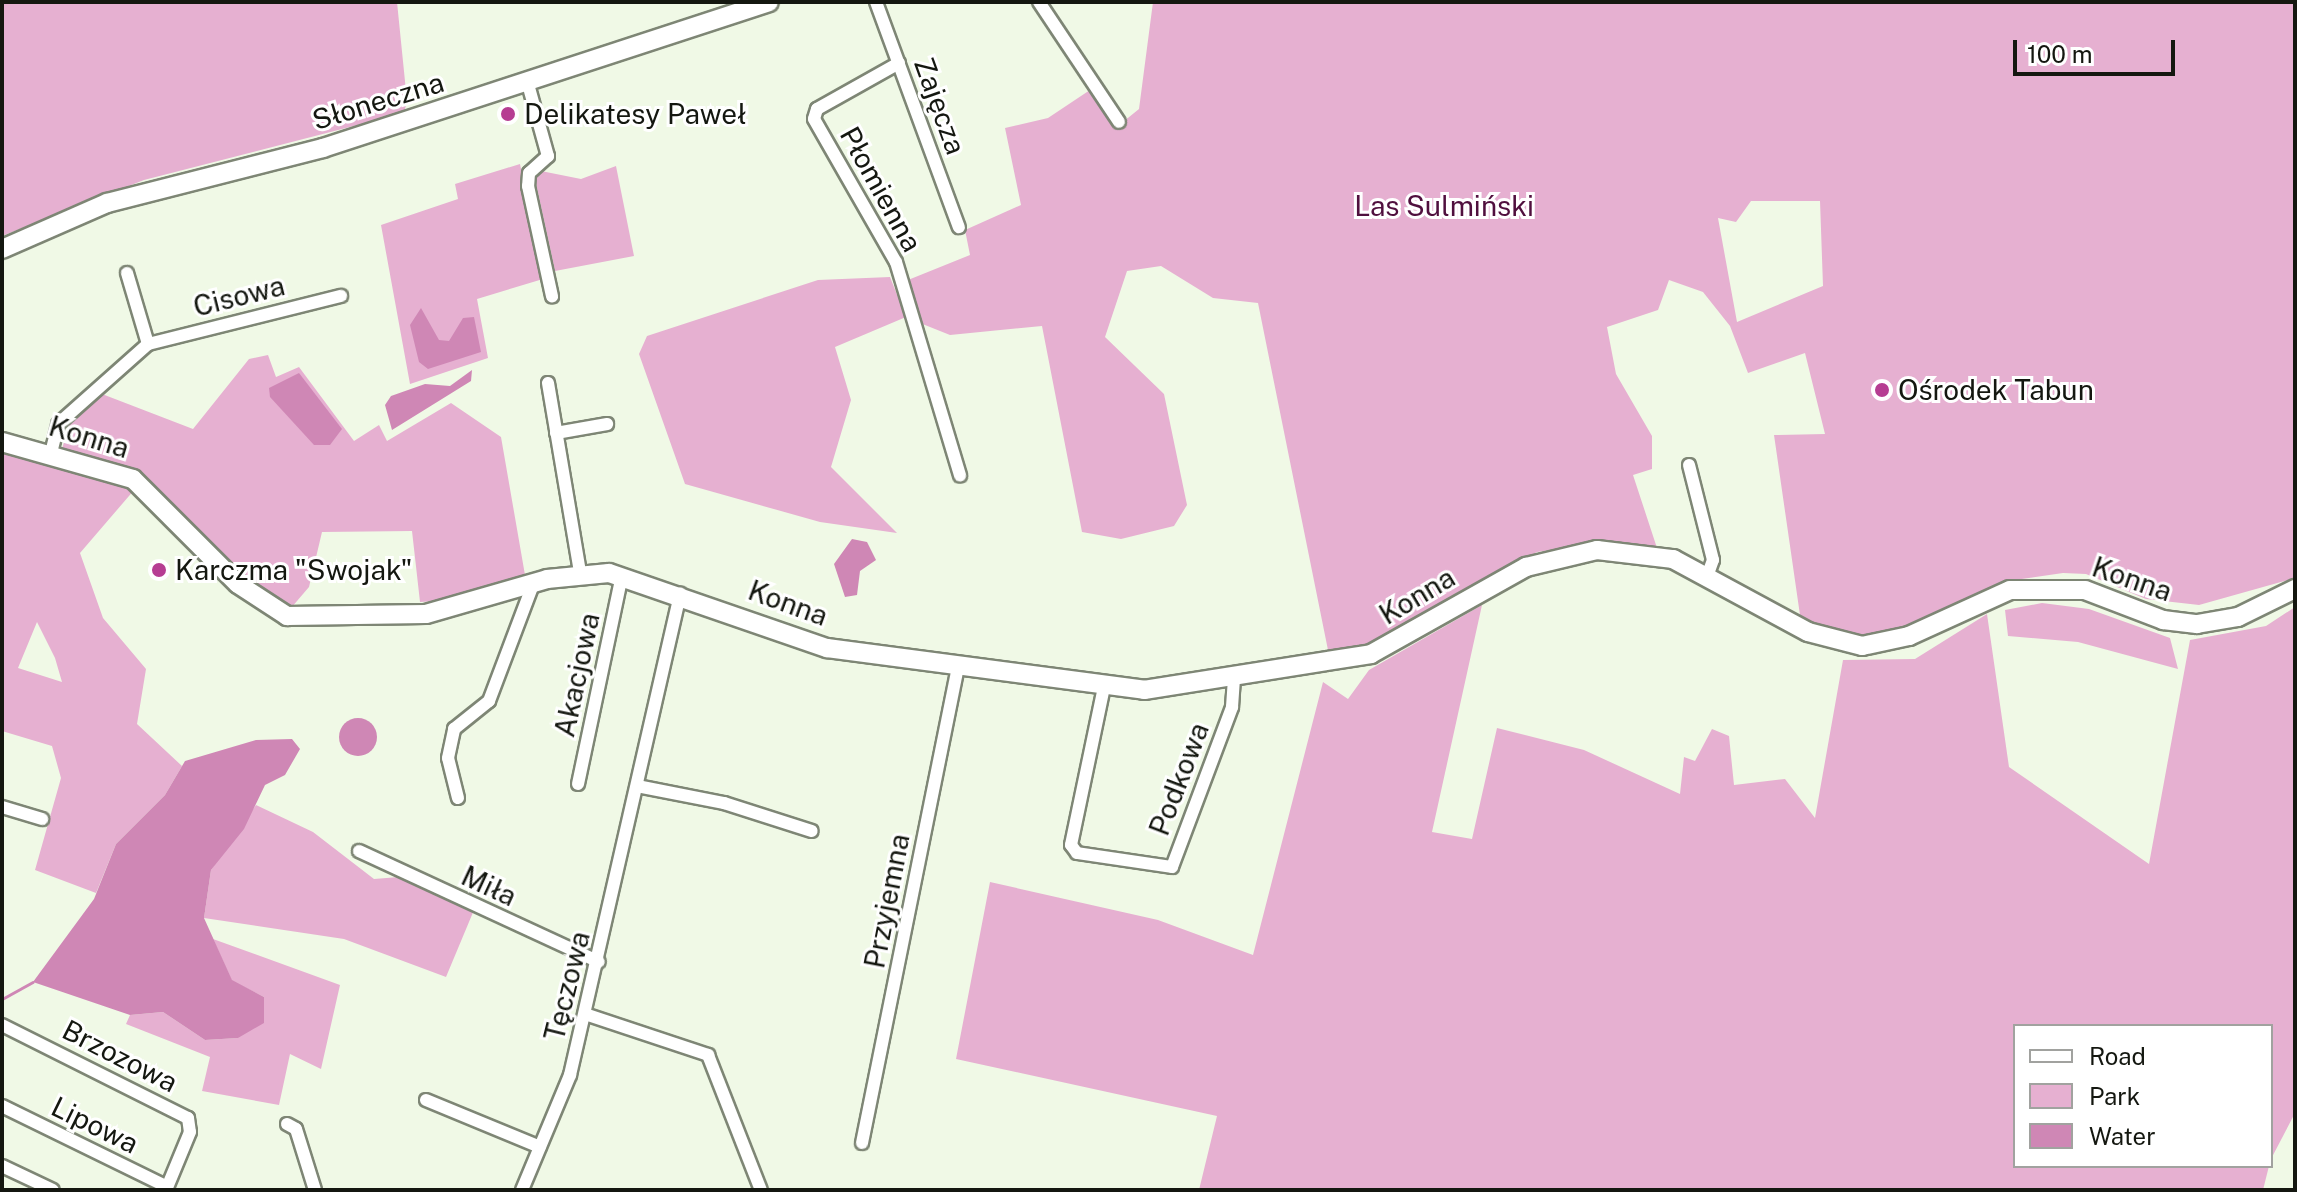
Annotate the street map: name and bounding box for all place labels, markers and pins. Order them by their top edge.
place label: Delikatesy Paweł [524,97,747,131]
marker: Delikatesy Paweł [499,105,517,123]
place label: Ośrodek Tabun [1898,373,2094,407]
marker: Ośrodek Tabun [1873,381,1891,399]
place label: Karczma "Swojak" [175,553,412,587]
marker: Karczma "Swojak" [150,561,168,579]

